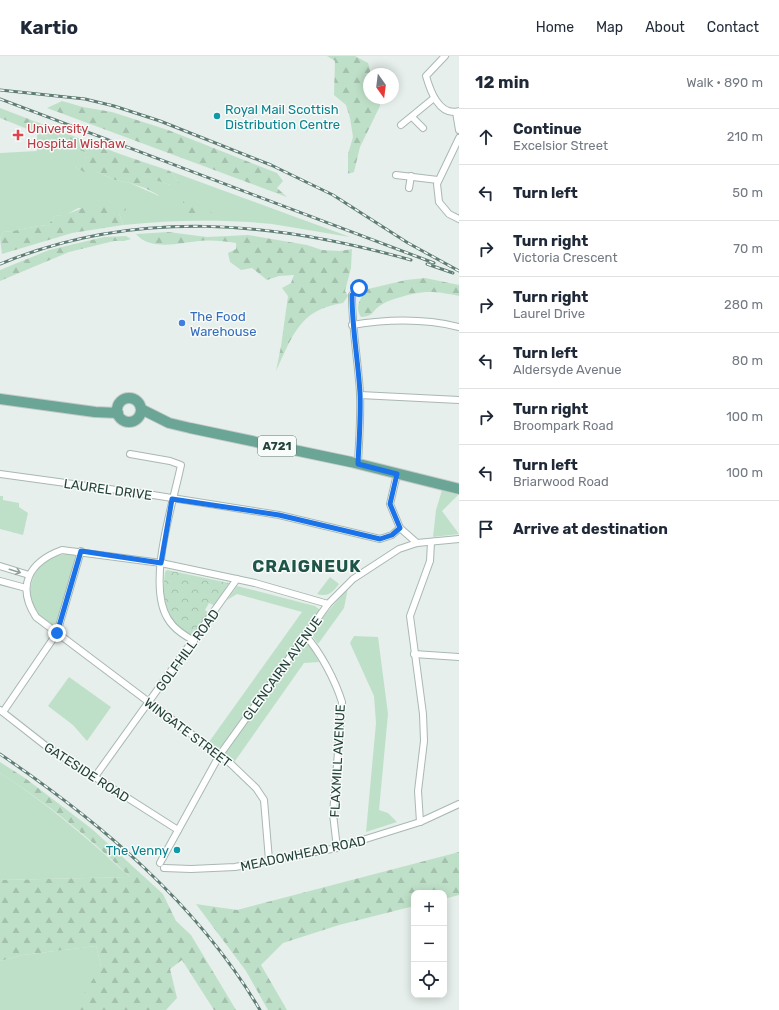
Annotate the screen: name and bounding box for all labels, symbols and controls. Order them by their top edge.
text: Kartio [20,16,78,39]
text: Home [536,19,574,36]
text: Map [596,19,623,36]
text: About [645,19,685,36]
text: Contact [707,19,759,36]
north arrow [363,68,399,104]
text: 12 min [475,72,530,92]
text: Walk · 890 m [686,75,763,90]
place label: Royal Mail Scottish Distribution Centre [225,102,340,132]
marker: Royal Mail Scottish Distribution Centre [212,111,222,121]
text: Continue [513,120,582,138]
place label: University Hospital Wishaw [27,121,125,151]
icon: ahead [475,126,497,148]
marker: University Hospital Wishaw [12,129,24,141]
text: 210 m [727,129,763,144]
text: Excelsior Street [513,138,608,153]
icon: left [475,182,497,204]
text: Turn left [513,184,578,202]
text: 50 m [732,185,763,200]
text: Turn right [513,232,588,250]
icon: right [475,238,497,260]
text: 70 m [733,241,763,256]
text: Victoria Crescent [513,250,618,265]
route start [350,279,368,297]
text: Turn right [513,288,588,306]
icon: right [475,294,497,316]
text: 280 m [724,297,763,312]
text: Laurel Drive [513,306,585,321]
place label: The Food Warehouse [190,309,257,339]
marker: The Food Warehouse [177,318,187,328]
text: Turn left [513,344,578,362]
icon: left [475,350,497,372]
text: 80 m [732,353,763,368]
text: Aldersyde Avenue [513,362,622,377]
text: Turn right [513,400,588,418]
icon: right [475,406,497,428]
text: 100 m [726,409,763,424]
text: Broompark Road [513,418,613,433]
road number: A721 [258,436,296,456]
text: Turn left [513,456,578,474]
icon: left [475,462,497,484]
text: 100 m [726,465,763,480]
text: Briarwood Road [513,474,609,489]
street label: LAUREL DRIVE [63,476,153,503]
icon: arrive [475,518,497,540]
text: Arrive at destination [513,520,668,538]
district label: CRAIGNEUK [252,556,362,576]
one-way arrow [8,568,21,575]
street label: GOLFHILL ROAD [153,606,222,694]
street label: GLENCAIRN AVENUE [240,613,325,723]
route end [48,624,66,642]
street label: WINGATE STREET [141,695,235,770]
street label: FLAXMILL AVENUE [327,704,348,818]
street label: GATESIDE ROAD [41,739,132,805]
street label: MEADOWHEAD ROAD [239,833,367,874]
place label: The Venny [106,843,169,858]
marker: The Venny [172,845,182,855]
map controls [411,890,447,998]
button: + [411,890,447,926]
button: − [411,926,447,962]
button: locate [411,962,447,998]

